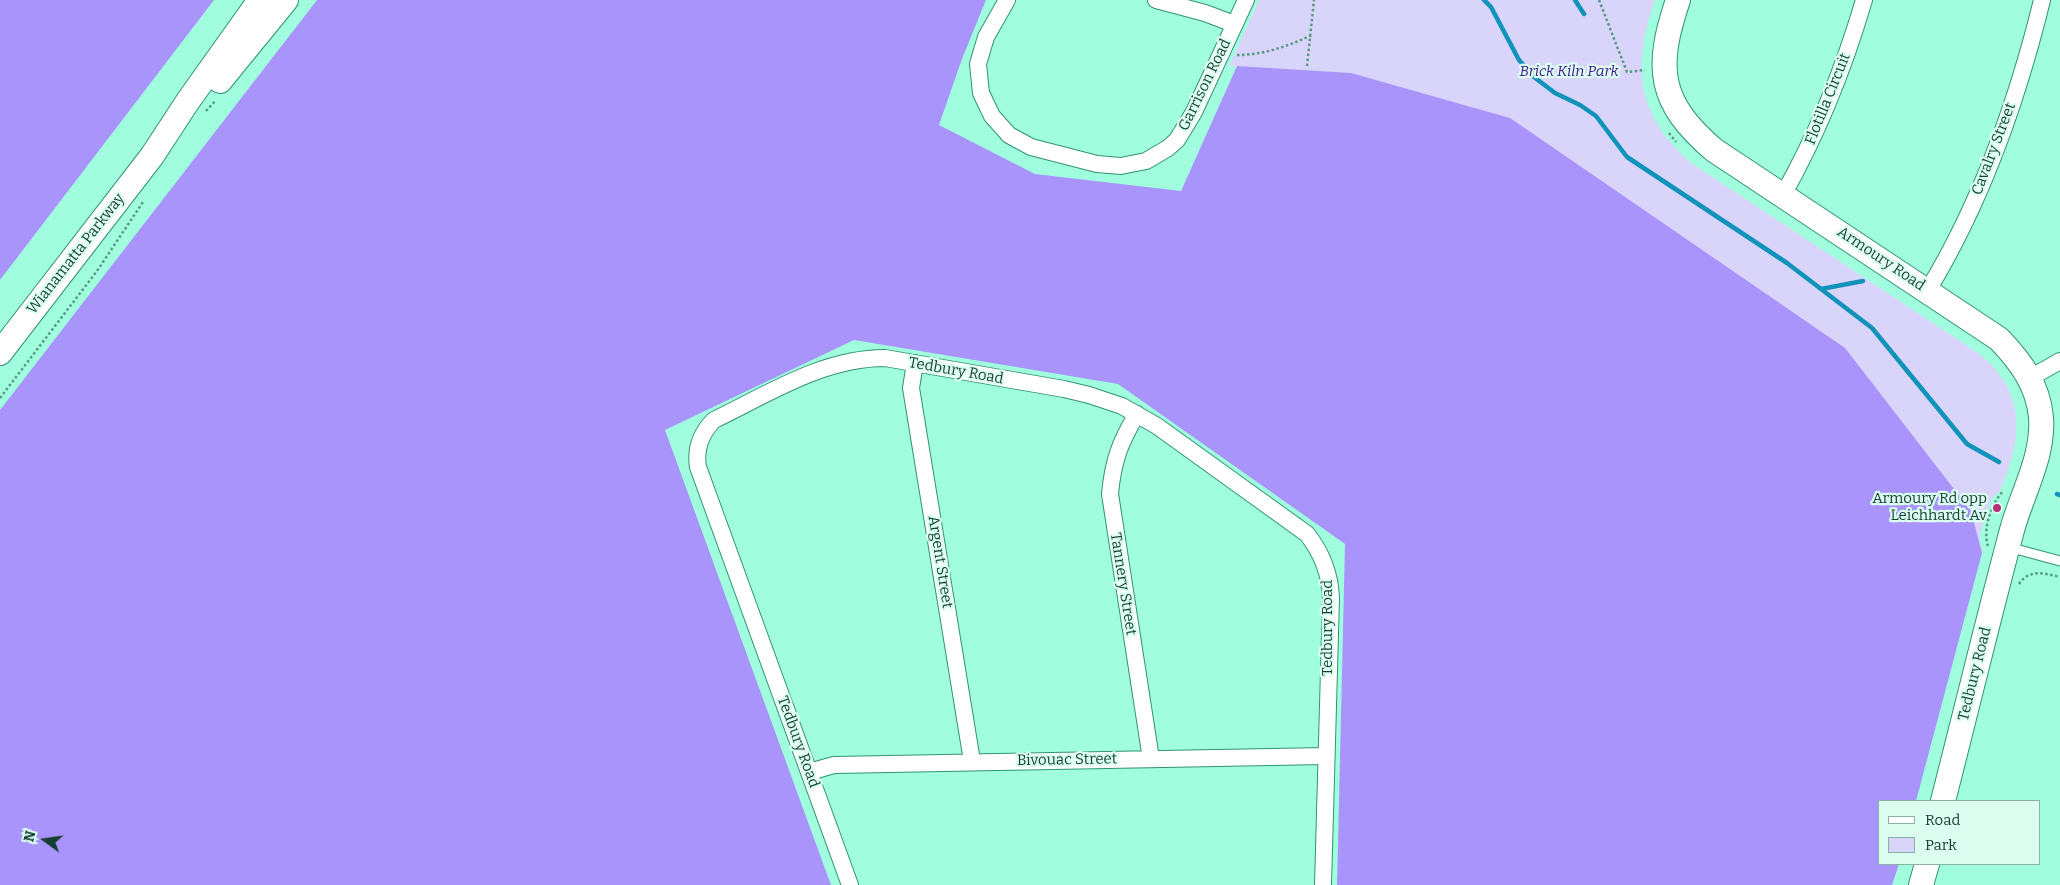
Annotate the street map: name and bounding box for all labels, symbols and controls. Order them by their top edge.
street label: Garrison Road [1175,36,1235,134]
street label: Flotilla Circuit [1801,50,1855,148]
park label: Brick Kiln Park [1519,63,1619,81]
street label: Cavalry Street [1968,100,2020,198]
street label: Wianamatta Parkway [23,190,129,318]
street label: Armoury Road [1834,223,1928,295]
street label: Tedbury Road [907,354,1005,388]
place label: Armoury Rd opp Leichhardt Av [1872,490,1987,525]
marker: Armoury Rd opp Leichhardt Av [1991,502,2003,514]
street label: Argent Street [924,515,956,609]
street label: Tannery Street [1106,532,1140,636]
street label: Tedbury Road [1319,580,1337,676]
street label: Tedbury Road [1955,625,1995,723]
street label: Tedbury Road [773,694,823,790]
street label: Bivouac Street [1017,750,1117,770]
legend [1878,800,2040,865]
text: Road [1925,811,1960,829]
north arrow [20,815,70,865]
text: N [20,829,40,844]
text: Park [1925,836,1957,854]

